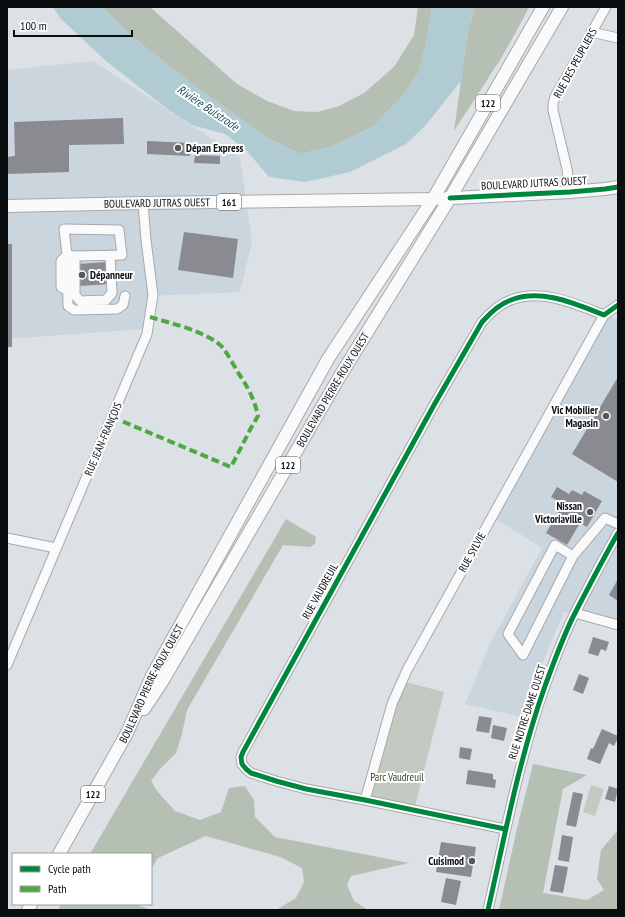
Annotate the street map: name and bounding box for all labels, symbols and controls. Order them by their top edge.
scale bar [14,12,132,38]
text: 100 m [20,18,47,33]
street label: RUE DES PEUPLIERS [550,25,600,100]
water label: Rivière Bulstrode [175,82,243,134]
road number: 122 [476,95,500,111]
place label: Dépan Express [186,141,244,155]
marker: Dépan Express [173,143,183,153]
street label: BOULEVARD JUTRAS OUEST [481,173,587,193]
road number: 161 [217,194,241,210]
street label: BOULEVARD JUTRAS OUEST [104,195,210,211]
place label: Dépanneur [90,268,134,282]
marker: Dépanneur [77,270,87,280]
street label: BOULEVARD PIERRE-ROUX OUEST [293,330,372,449]
street label: RUE JEAN-FRANÇOIS [81,400,125,478]
place label: Vic Mobilier Magasin [550,403,599,430]
marker: Vic Mobilier Magasin [601,411,611,421]
road number: 122 [276,457,300,473]
place label: Nissan Victoriaville [534,499,582,526]
marker: Nissan Victoriaville [585,507,595,517]
street label: RUE SYLVIE [455,529,489,575]
street label: RUE VAUDREUIL [299,560,341,622]
street label: BOULEVARD PIERRE-ROUX OUEST [116,621,187,745]
street label: RUE NOTRE-DAME OUEST [505,663,549,761]
park label: Parc Vaudreuil [370,770,424,784]
road number: 122 [81,786,105,802]
legend [12,853,152,905]
place label: Cuisimod [428,854,464,868]
marker: Cuisimod [467,856,477,866]
text: Cycle path [48,861,91,876]
text: Path [48,881,66,896]

